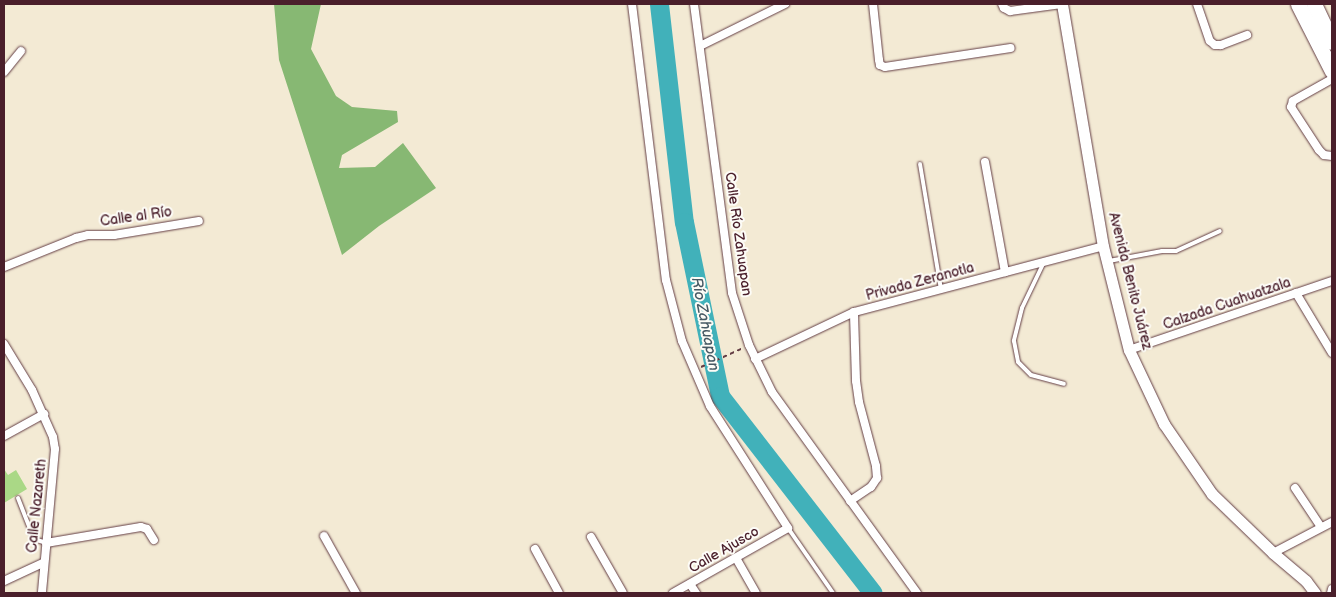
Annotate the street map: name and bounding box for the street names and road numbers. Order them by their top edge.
street label: Calle Río Zahuapan [721,171,755,297]
street label: Calle al Río [99,204,173,230]
street label: Avenida Benito Juárez [1105,210,1155,352]
street label: Privada Zeranotla [864,259,976,305]
street label: Calzada Cuahuatzala [1161,274,1293,334]
street label: Calle Nazareth [24,458,50,554]
street label: Calle Ajusco [686,523,762,577]

